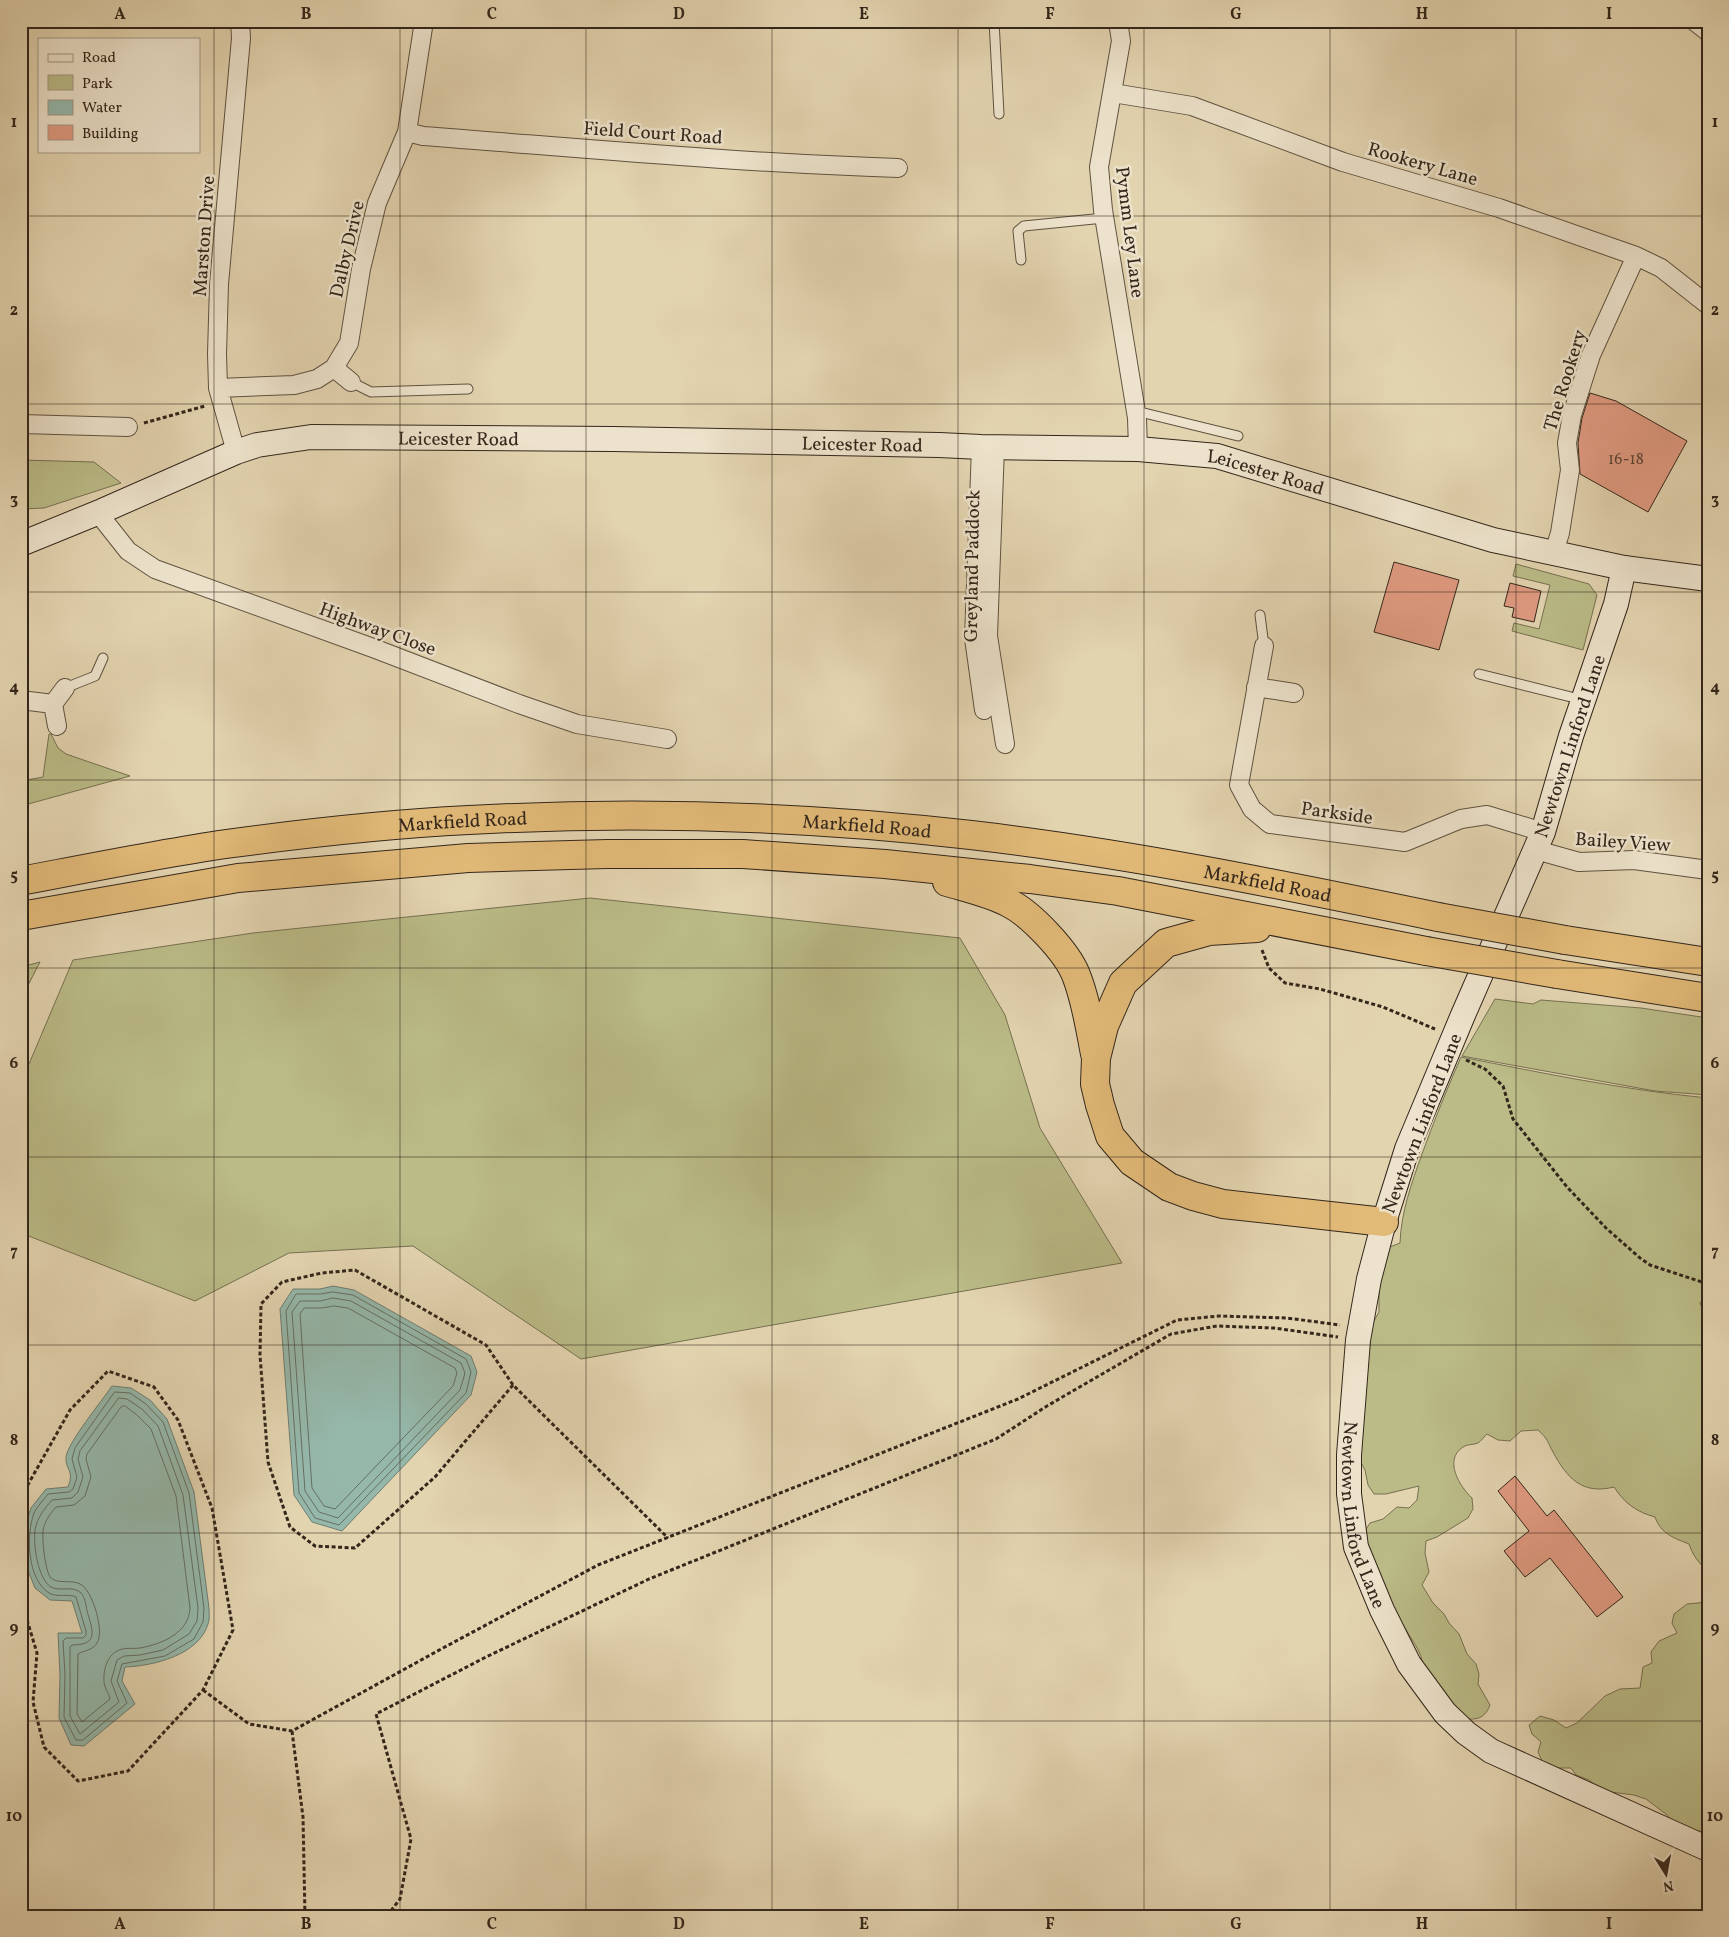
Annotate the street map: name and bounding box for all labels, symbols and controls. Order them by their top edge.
text: A [114,4,126,26]
text: B [301,4,312,26]
text: C [487,4,497,26]
text: D [673,4,685,26]
text: E [859,4,869,26]
text: F [1045,4,1055,26]
text: G [1230,4,1242,26]
text: H [1416,4,1428,26]
text: I [1606,4,1612,26]
legend [38,38,200,152]
text: Road [82,48,116,69]
text: Park [82,74,113,95]
text: Water [82,98,122,119]
text: 1 [11,112,17,134]
text: 1 [1712,112,1718,134]
street label: Field Court Road [582,116,723,152]
text: Building [82,124,139,145]
street label: Rookery Lane [1364,137,1481,193]
street label: Pymm Ley Lane [1108,165,1150,299]
street label: Marston Drive [188,175,222,298]
street label: Dalby Drive [324,198,372,301]
text: 2 [10,300,18,322]
text: 2 [1711,300,1719,322]
street label: The Rookery [1538,327,1594,435]
street label: Leicester Road [398,427,519,453]
street label: Leicester Road [801,431,923,460]
street label: Leicester Road [1206,444,1327,503]
house number: 16-18 [1608,449,1644,471]
text: 3 [10,489,18,511]
text: 3 [1711,489,1719,511]
street label: Greyland Paddock [959,490,987,642]
street label: Highway Close [315,597,439,663]
street label: Newtown Linford Lane [1529,652,1613,842]
text: 4 [9,677,19,699]
text: 4 [1710,677,1720,699]
street label: Parkside [1299,796,1374,832]
street label: Markfield Road [397,806,528,840]
street label: Markfield Road [802,810,933,846]
street label: Bailey View [1574,827,1672,859]
street label: Markfield Road [1201,860,1333,910]
text: 5 [10,865,18,887]
text: 5 [1711,865,1719,887]
street label: Newtown Linford Lane [1376,1030,1469,1218]
text: 6 [10,1053,19,1075]
text: 6 [1711,1053,1720,1075]
text: 7 [10,1241,18,1263]
text: 7 [1711,1241,1719,1263]
street label: Newtown Linford Lane [1334,1420,1391,1613]
text: 8 [10,1430,18,1452]
text: 8 [1711,1430,1719,1452]
text: 9 [10,1618,19,1640]
text: 9 [1711,1618,1720,1640]
text: 10 [6,1806,22,1828]
text: 10 [1707,1806,1723,1828]
north arrow [1642,1850,1692,1900]
text: N [1661,1875,1675,1896]
text: A [114,1914,126,1936]
text: B [301,1914,312,1936]
text: C [487,1914,497,1936]
text: D [673,1914,685,1936]
text: E [859,1914,869,1936]
text: F [1045,1914,1055,1936]
text: G [1230,1914,1242,1936]
text: H [1416,1914,1428,1936]
text: I [1606,1914,1612,1936]

